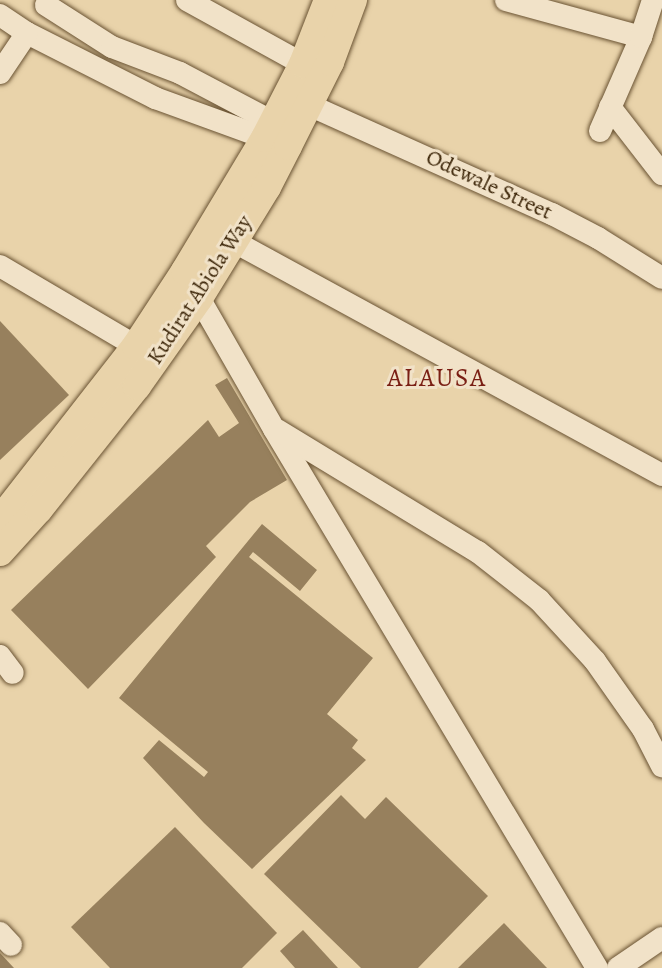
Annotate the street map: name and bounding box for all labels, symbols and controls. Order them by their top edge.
street label: Odewale Street [422,144,556,226]
street label: Kudirat Abiola Way [142,210,258,370]
district label: ALAUSA [387,362,487,394]

